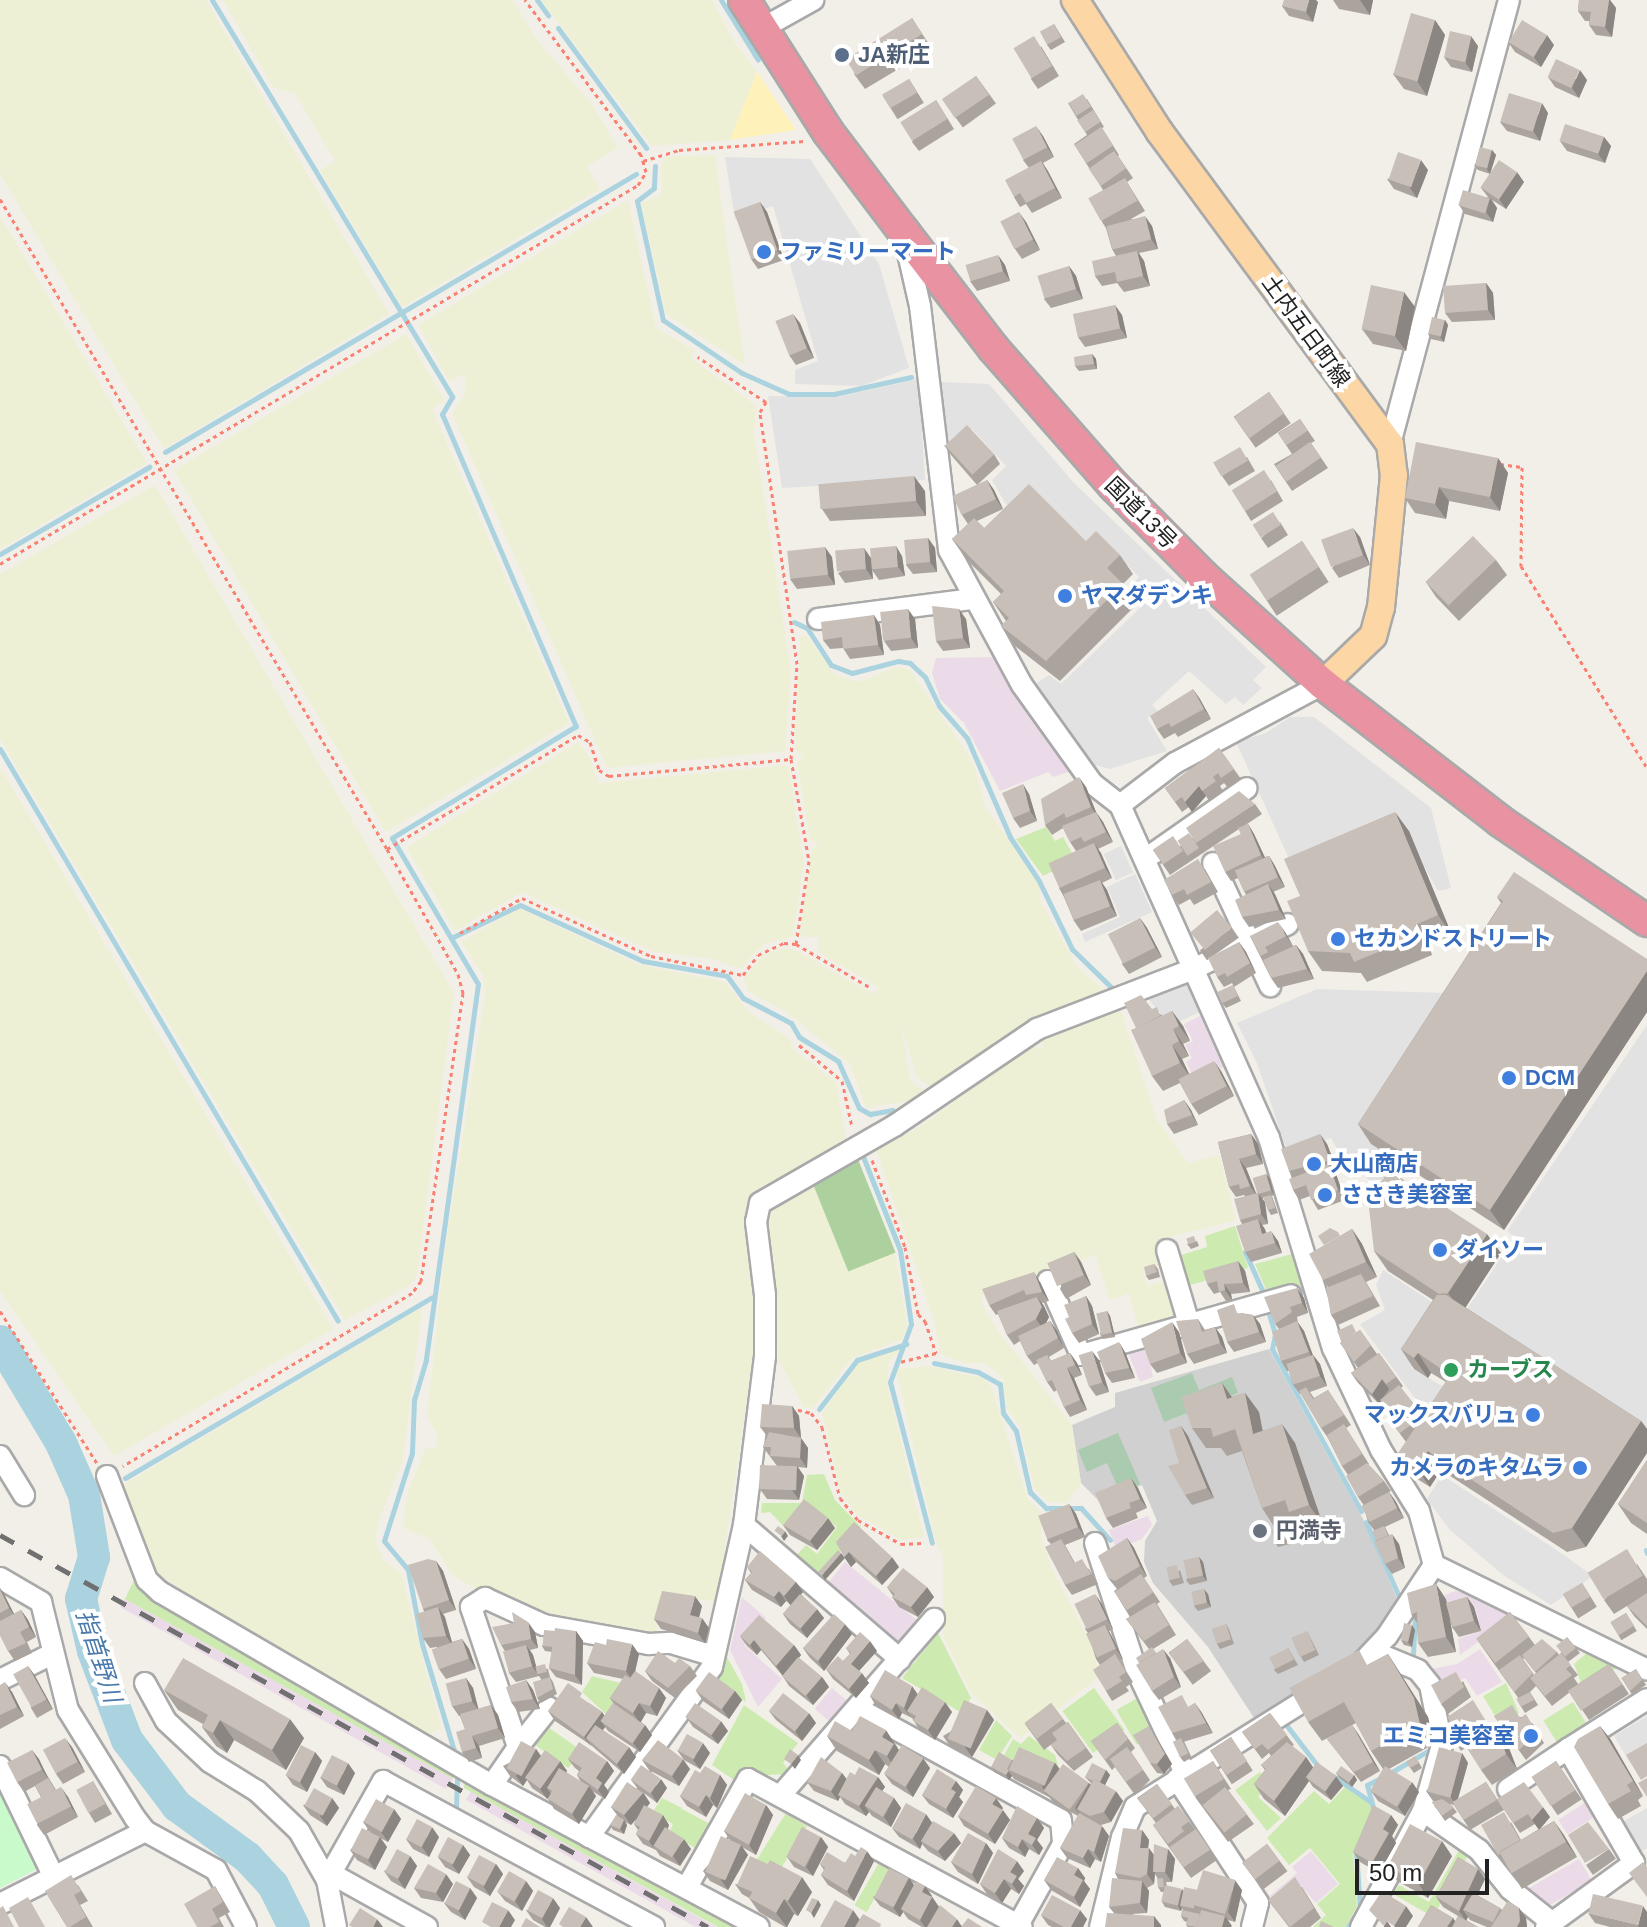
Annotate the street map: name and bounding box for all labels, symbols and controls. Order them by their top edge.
place label: JA新庄 [858,42,930,68]
marker: JA新庄 [833,46,851,64]
place label: ファミリーマート [780,239,956,265]
marker: ファミリーマート [755,243,773,261]
street label: 土内五日町線 [1257,270,1355,392]
street label: 国道13号 [1100,472,1182,554]
place label: ヤマダデンキ [1081,583,1213,609]
marker: ヤマダデンキ [1056,587,1074,605]
place label: セカンドストリート [1354,926,1552,952]
marker: セカンドストリート [1329,930,1347,948]
place label: DCM [1525,1065,1575,1091]
marker: DCM [1500,1069,1518,1087]
place label: 大山商店 [1330,1151,1418,1177]
marker: 大山商店 [1305,1155,1323,1173]
place label: ささき美容室 [1341,1182,1473,1208]
marker: ささき美容室 [1316,1186,1334,1204]
place label: ダイソー [1456,1237,1544,1263]
marker: ダイソー [1431,1241,1449,1259]
place label: カーブス [1467,1357,1555,1383]
marker: カーブス [1442,1361,1460,1379]
place label: マックスバリュ [1363,1402,1517,1428]
marker: マックスバリュ [1524,1406,1542,1424]
place label: カメラのキタムラ [1388,1455,1564,1481]
marker: カメラのキタムラ [1571,1459,1589,1477]
place label: 円満寺 [1276,1518,1342,1544]
marker: 円満寺 [1251,1522,1269,1540]
water label: 指首野川 [70,1606,128,1706]
place label: エミコ美容室 [1383,1723,1515,1749]
marker: エミコ美容室 [1522,1727,1540,1745]
scale bar [1359,1843,1493,1893]
text: 50 m [1369,1859,1422,1886]

